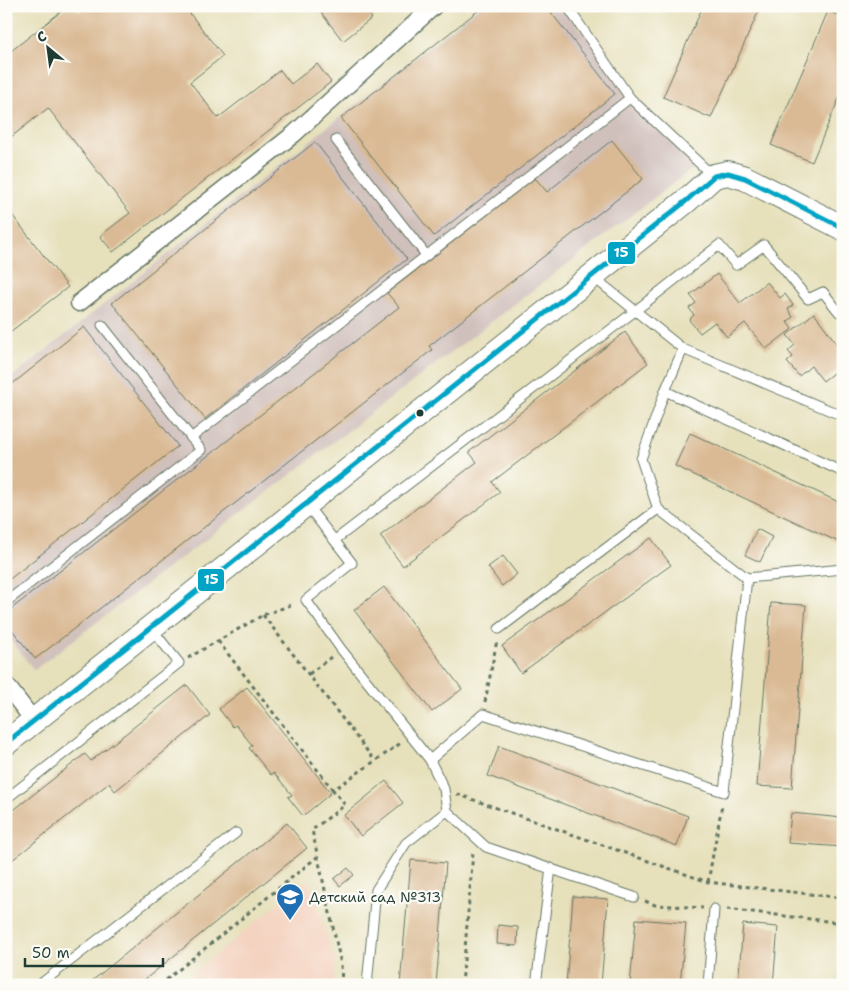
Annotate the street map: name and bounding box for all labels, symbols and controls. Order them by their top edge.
north arrow [22,22,72,72]
text: С [34,27,50,47]
line badge: 15 [607,241,636,265]
text: 15 [613,243,629,261]
unlabelled marker [415,408,425,418]
line badge: 15 [197,568,225,592]
text: 15 [203,570,219,588]
school or university icon: Детский сад №313 [275,882,305,921]
place label: Детский сад №313 [309,888,441,906]
scale bar [25,936,162,968]
text: 50 m [32,943,70,963]

